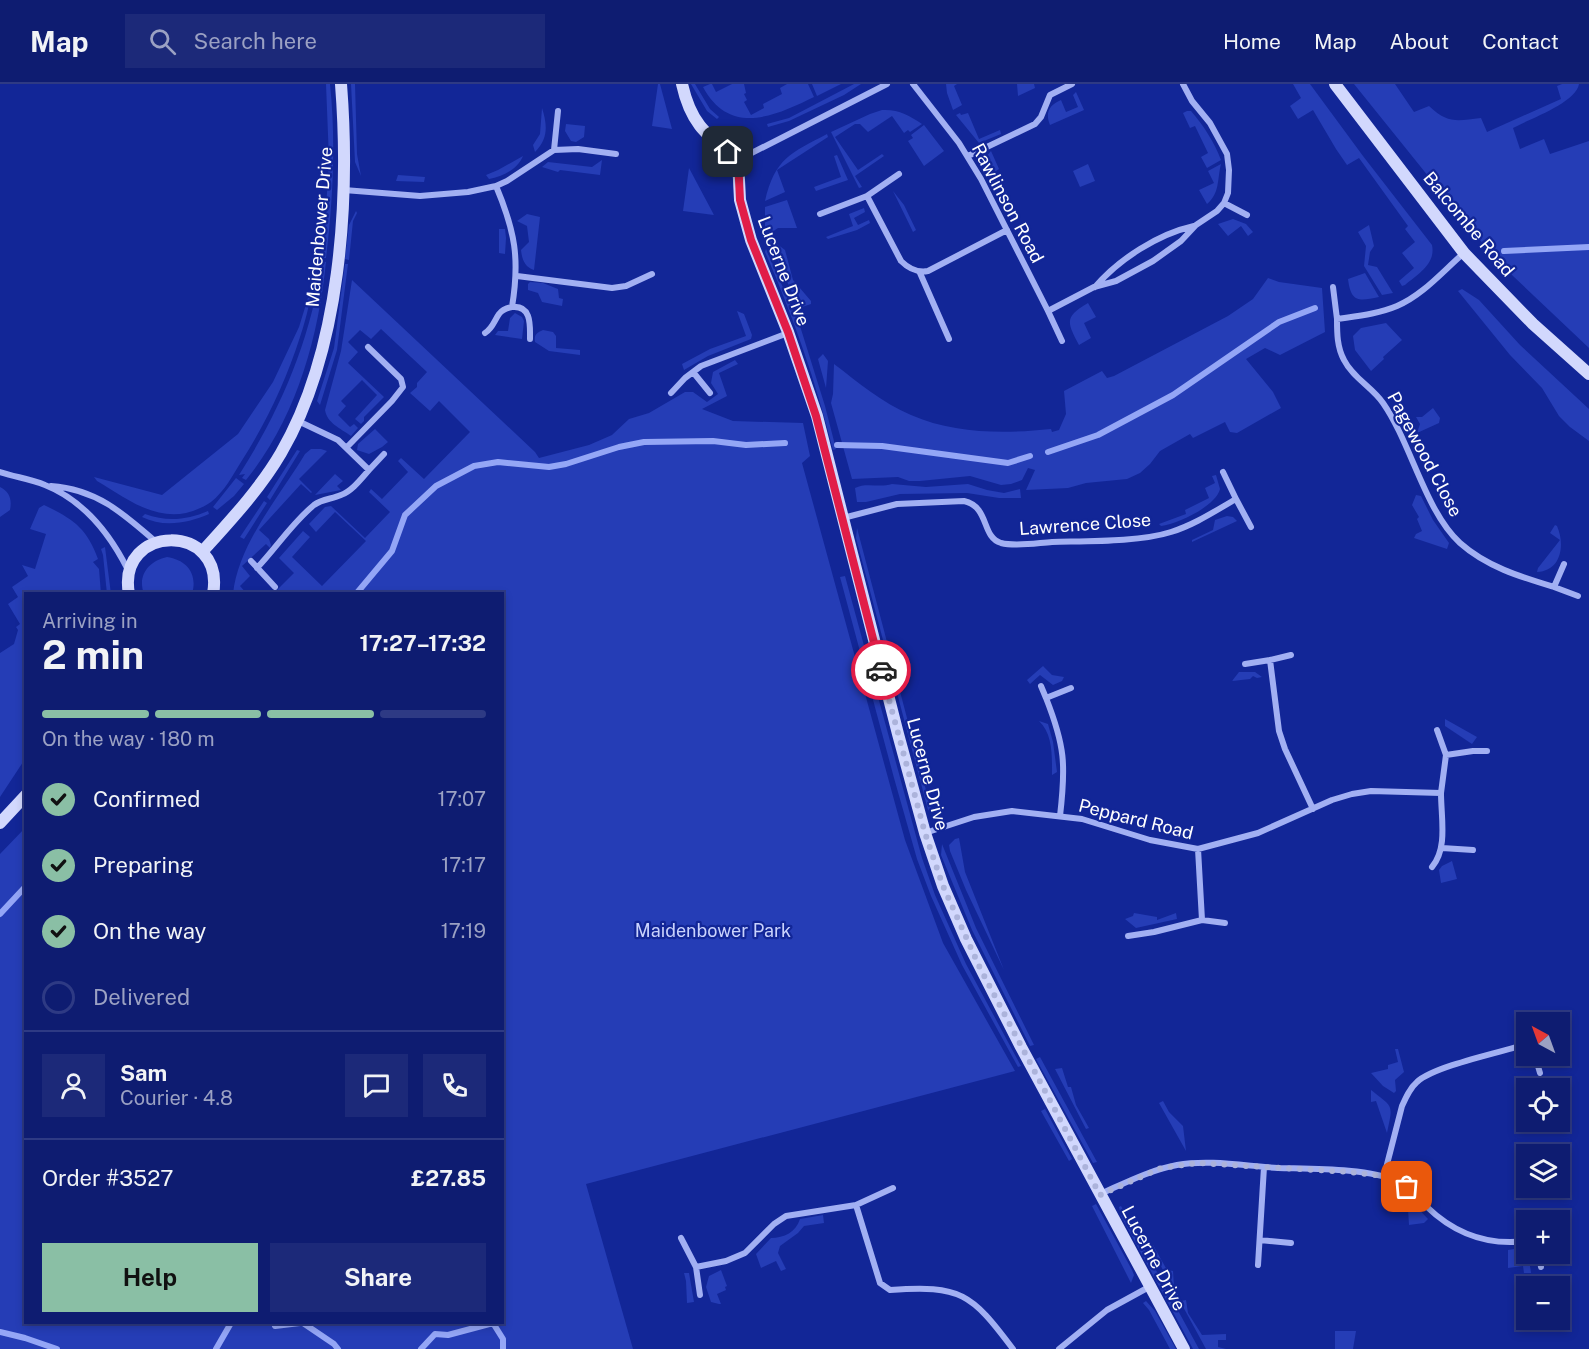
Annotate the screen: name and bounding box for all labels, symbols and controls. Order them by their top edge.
search box [125,14,545,68]
text: Map [30,25,89,58]
icon: search [146,25,179,58]
text: Search here [194,28,317,54]
text: Home [1223,29,1281,54]
text: Map [1314,29,1357,54]
text: About [1390,29,1449,54]
text: Contact [1482,29,1559,54]
pin [702,126,753,177]
icon: home [711,135,744,168]
street label: Rawlinson Road [968,140,1048,266]
street label: Maidenbower Drive [302,146,336,308]
street label: Balcombe Road [1419,167,1519,281]
street label: Lucerne Drive [753,213,815,329]
street label: Pagewood Close [1383,388,1467,520]
street label: Lawrence Close [1018,509,1152,539]
text: Arriving in [42,609,137,633]
text: 17:27–17:32 [359,630,486,656]
text: 2 min [42,632,144,678]
courier [851,640,911,700]
icon: car [865,654,898,687]
street label: Lucerne Drive [903,715,953,833]
text: On the way · 180 m [42,727,214,751]
icon: check [42,783,75,816]
text: Confirmed [93,786,200,812]
text: 17:07 [437,787,486,811]
street label: Peppard Road [1077,795,1195,843]
icon: check [42,849,75,882]
text: Preparing [93,852,194,878]
text: 17:17 [441,853,486,877]
icon: check [42,915,75,948]
text: On the way [93,918,206,944]
text: 17:19 [441,919,486,943]
park label: Maidenbower Park [635,920,791,941]
text: Delivered [93,984,190,1010]
north arrow [1516,1012,1570,1066]
map controls [1516,1012,1570,1330]
button: person [42,1054,105,1117]
button: chat [345,1054,408,1117]
button: phone [423,1054,486,1117]
text: Sam [120,1060,167,1086]
button: locate [1516,1078,1570,1132]
text: Courier · 4.8 [120,1086,233,1110]
button: layers [1516,1144,1570,1198]
pin [1381,1161,1432,1212]
text: Order #3527 [42,1165,174,1191]
text: £27.85 [411,1165,486,1191]
icon: bag [1390,1170,1423,1203]
street label: Lucerne Drive [1118,1202,1190,1314]
button: + [1516,1210,1570,1264]
button: Help [42,1243,258,1312]
button: Share [270,1243,486,1312]
button: − [1516,1276,1570,1330]

